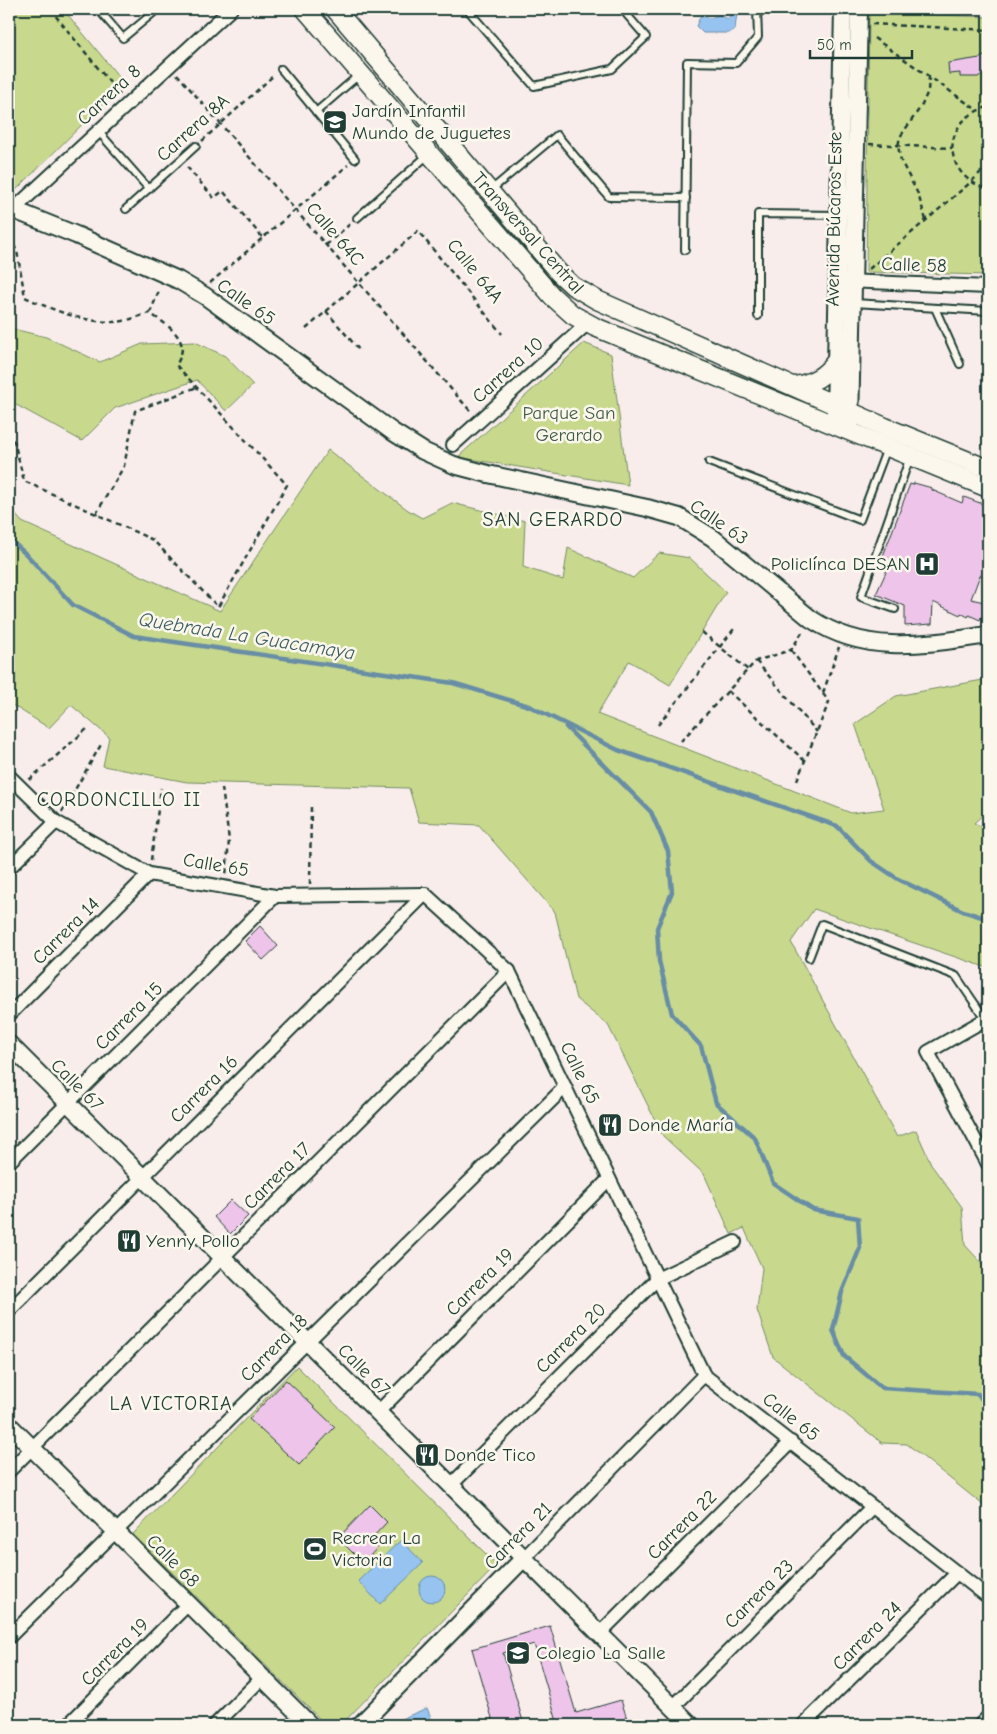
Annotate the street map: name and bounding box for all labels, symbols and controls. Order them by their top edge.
scale bar [810,28,912,60]
text: 50 m [817,36,852,54]
street label: Carrera 8 [73,60,145,130]
street label: Carrera 8A [152,90,234,166]
place label: Jardín Infantil Mundo de Juguetes [352,100,511,144]
school or university icon: Jardín Infantil Mundo de Juguetes [322,109,348,135]
street label: Avenida Búcaros Este [821,131,847,307]
street label: Transversal Central [468,168,588,298]
street label: Calle 64C [301,198,369,270]
street label: Calle 64A [442,234,508,308]
street label: Calle 58 [881,253,947,277]
street label: Calle 65 [213,274,279,330]
street label: Carrera 10 [468,332,548,408]
park label: Parque San Gerardo [522,402,616,446]
street label: Calle 63 [686,495,752,549]
district label: SAN GERARDO [483,508,623,531]
hospital icon: Policlínca DESAN [914,551,940,577]
place label: Policlínca DESAN [771,553,910,575]
water label: Quebrada La Guacamaya [137,608,357,664]
district label: CORDONCILLO II [37,788,201,811]
street label: Calle 65 [181,848,251,882]
street label: Carrera 14 [28,893,104,969]
street label: Carrera 15 [91,978,167,1054]
street label: Calle 65 [556,1038,604,1108]
street label: Carrera 16 [166,1051,242,1127]
street label: Calle 67 [46,1054,108,1116]
restaurant icon: Donde María [597,1112,623,1138]
place label: Donde María [628,1114,734,1136]
street label: Carrera 17 [239,1138,315,1214]
restaurant icon: Yenny Pollo [116,1228,142,1254]
place label: Yenny Pollo [146,1230,240,1252]
street label: Carrera 19 [442,1244,518,1320]
street label: Carrera 20 [531,1298,611,1378]
street label: Carrera 18 [236,1310,312,1386]
street label: Calle 67 [333,1339,395,1401]
street label: Calle 65 [758,1388,824,1446]
district label: LA VICTORIA [109,1392,233,1415]
restaurant icon: Donde Tico [414,1442,440,1468]
place label: Donde Tico [444,1444,536,1466]
street label: Carrera 22 [643,1486,721,1564]
street label: Carrera 21 [480,1498,556,1574]
place label: Recrear La Victoria [332,1527,421,1571]
street label: Calle 68 [142,1530,204,1592]
sports icon: Recrear La Victoria [302,1536,328,1562]
street label: Carrera 23 [720,1555,798,1633]
street label: Carrera 24 [828,1597,906,1675]
street label: Carrera 19 [77,1614,153,1690]
school or university icon: Colegio La Salle [505,1640,531,1666]
place label: Colegio La Salle [536,1642,666,1664]

